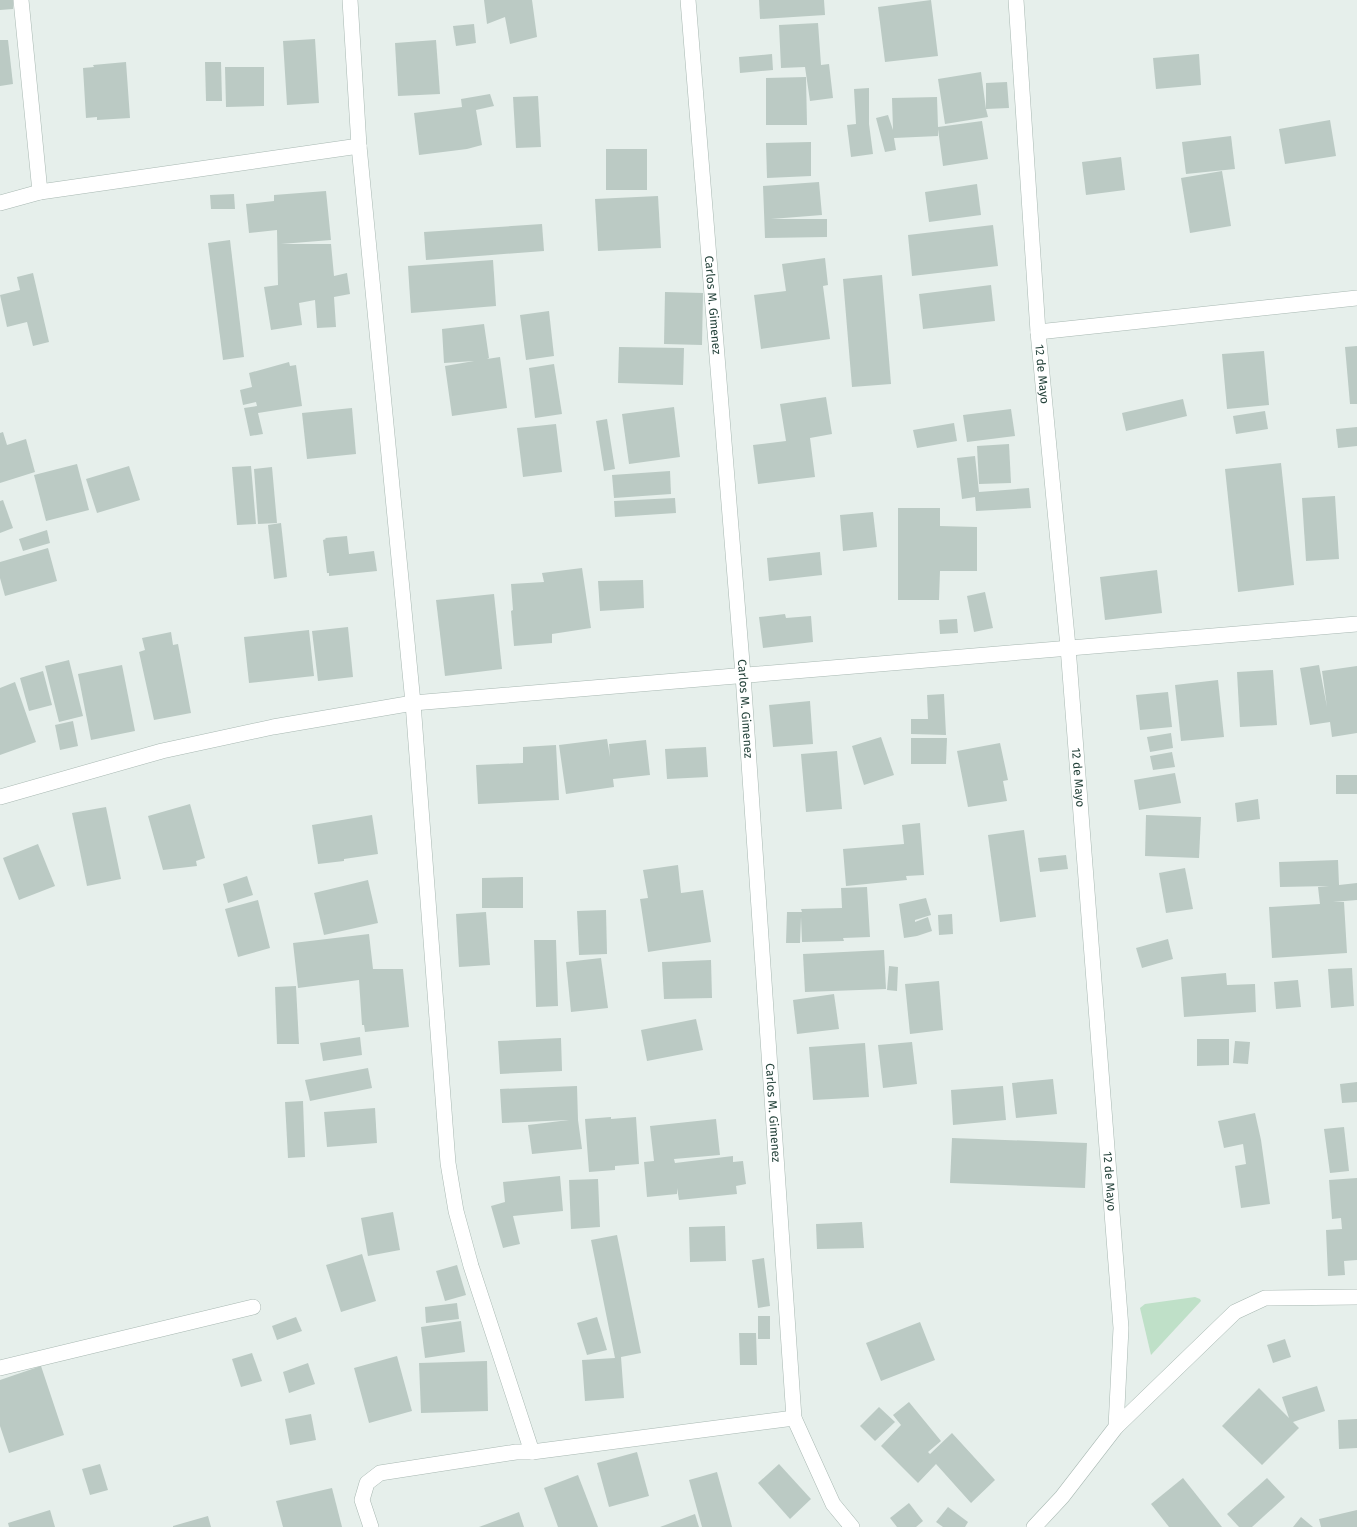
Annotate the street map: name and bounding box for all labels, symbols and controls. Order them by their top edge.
street label: Carlos M. Gimenez [702,255,724,355]
street label: 12 de Mayo [1032,344,1052,405]
street label: Carlos M. Gimenez [735,659,756,759]
street label: 12 de Mayo [1069,747,1087,808]
street label: Carlos M. Gimenez [763,1063,783,1163]
street label: 12 de Mayo [1100,1151,1119,1212]

